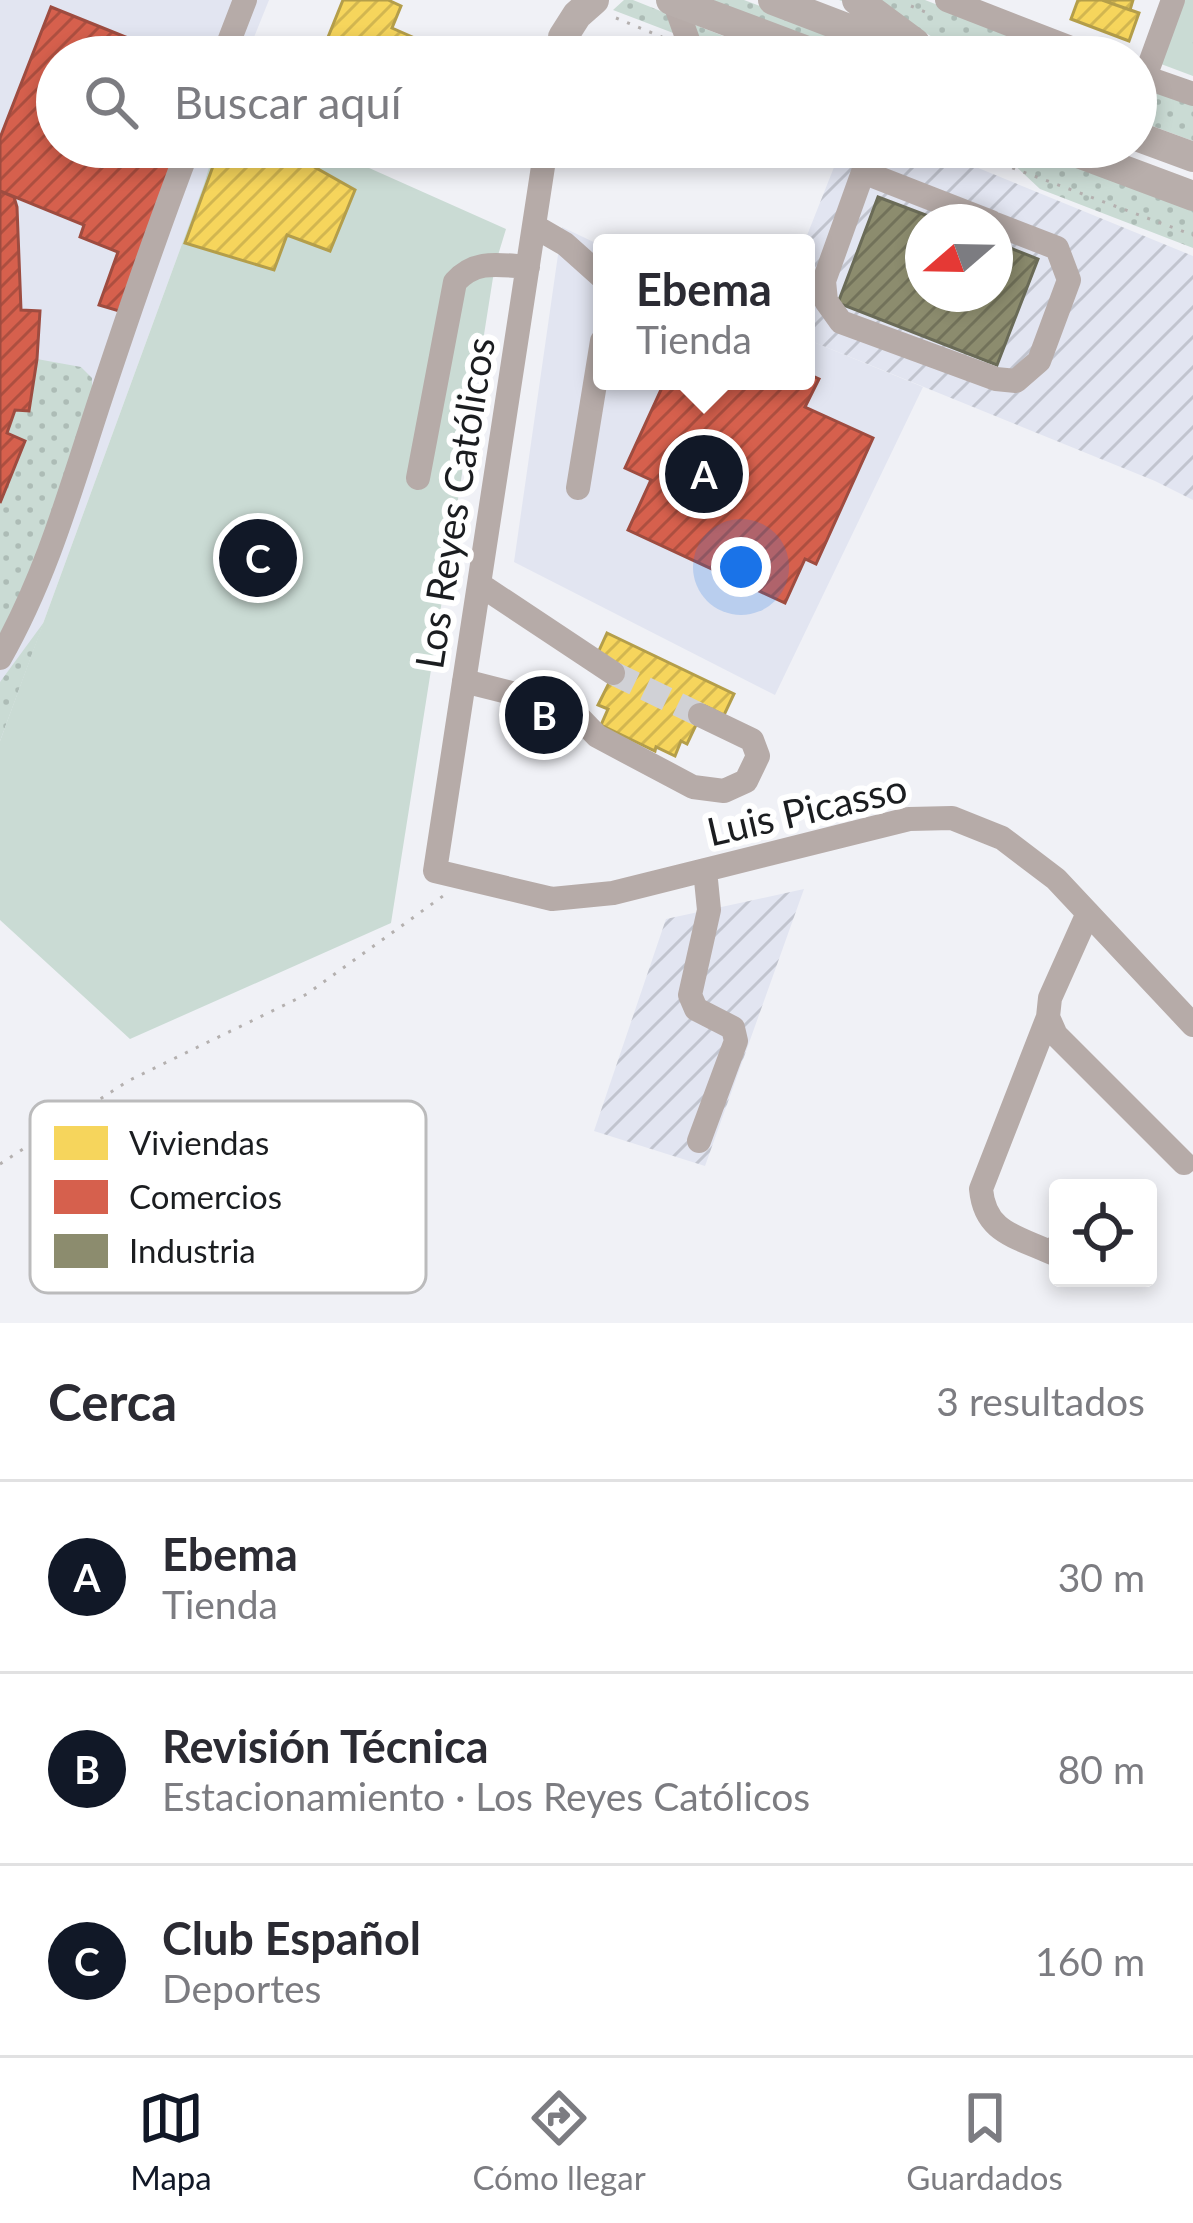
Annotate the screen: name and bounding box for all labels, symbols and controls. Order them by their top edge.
search box [36,36,1157,168]
icon: search [78,69,144,135]
text: Buscar aquí [174,75,401,129]
north arrow [905,204,1013,312]
popup [593,234,815,390]
text: Ebema [636,262,772,316]
text: Tienda [636,316,752,362]
street label: Los Reyes Católicos [405,334,503,672]
pin: A [665,429,743,519]
pin: C [219,513,297,603]
your location [711,537,771,597]
pin: B [505,670,583,760]
street label: Luis Picasso [702,764,911,854]
legend [30,1101,426,1293]
text: Viviendas [129,1122,269,1162]
text: Comercios [129,1176,282,1216]
map controls [1049,1179,1157,1287]
button: locate [1049,1179,1157,1287]
text: Industria [129,1230,256,1270]
text: Cerca [48,1371,177,1432]
text: 3 resultados [936,1378,1145,1424]
text: Ebema [162,1527,298,1581]
text: A [73,1554,101,1600]
text: 30 m [1058,1554,1145,1600]
text: Tienda [162,1581,278,1627]
text: Revisión Técnica [162,1719,489,1773]
text: B [74,1746,100,1792]
text: 80 m [1058,1746,1145,1792]
text: Estacionamiento · Los Reyes Católicos [162,1773,810,1819]
text: Club Español [162,1911,421,1965]
text: C [74,1938,100,1984]
text: 160 m [1035,1938,1145,1984]
text: Deportes [162,1965,322,2011]
tab: Mapa [130,2085,212,2197]
tab: Cómo llegar [472,2085,646,2197]
tab: Guardados [906,2085,1063,2197]

